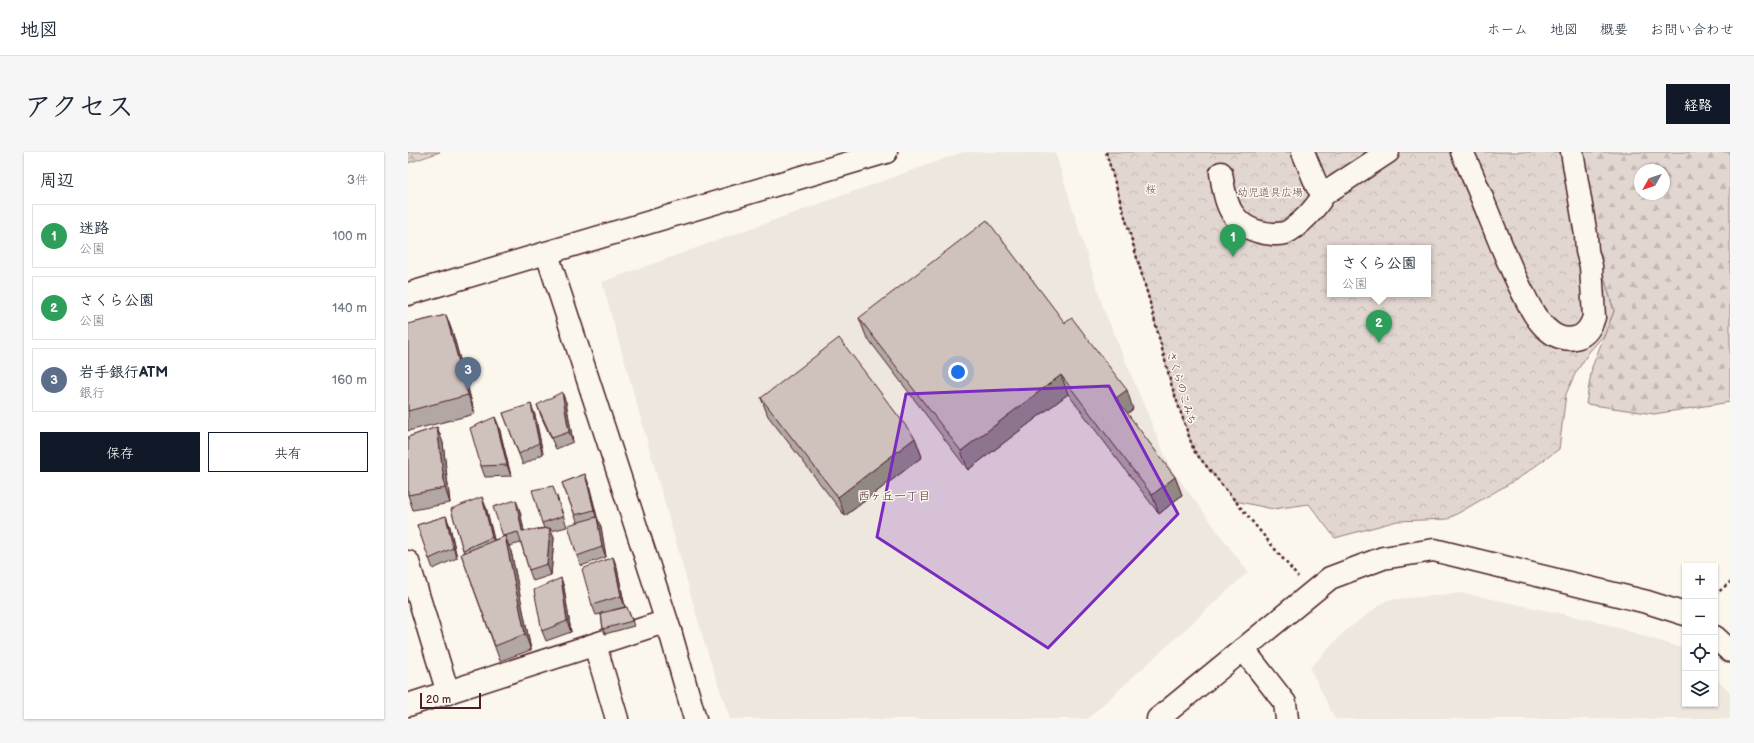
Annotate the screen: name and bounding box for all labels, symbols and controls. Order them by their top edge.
text: 地図 [20,19,58,42]
text: ホーム [1487,21,1528,38]
text: 地図 [1550,21,1578,38]
text: 概要 [1600,21,1628,38]
text: お問い合わせ [1650,21,1734,38]
button: 経路 [1666,84,1730,124]
text: アクセス [24,91,134,124]
north arrow [1634,164,1670,200]
text: 周辺 [40,171,74,191]
text: 3件 [347,172,368,188]
park label: 桜 [1146,183,1157,196]
park label: 幼児道具広場 [1237,186,1303,199]
text: 迷路 [79,219,109,238]
pin: 1 [1220,224,1246,257]
text: 1 [51,228,57,244]
text: 100 m [332,228,367,244]
text: 公園 [79,241,105,257]
popup [1327,245,1431,297]
text: さくら公園 [1341,254,1417,273]
text: 公園 [1341,276,1368,292]
text: さくら公園 [79,291,154,310]
text: 2 [50,300,58,316]
text: 140 m [332,300,367,316]
pin: 2 [1366,310,1392,343]
text: 公園 [79,313,105,329]
street label: さくらのこみち [1164,350,1199,427]
pin: 3 [455,357,481,390]
your location [948,362,968,382]
text: 岩手銀行ATM [79,363,168,382]
text: 3 [50,372,58,388]
text: 160 m [332,372,367,388]
text: 銀行 [79,385,105,401]
button: 保存 [40,432,200,472]
button: 共有 [208,432,368,472]
district label: 西ヶ丘一丁目 [858,489,930,504]
map controls [1682,563,1718,707]
button: + [1682,563,1718,599]
button: − [1682,599,1718,635]
button: locate [1682,635,1718,671]
button: layers [1682,671,1718,707]
scale bar [420,691,481,710]
text: 20 m [426,693,451,706]

